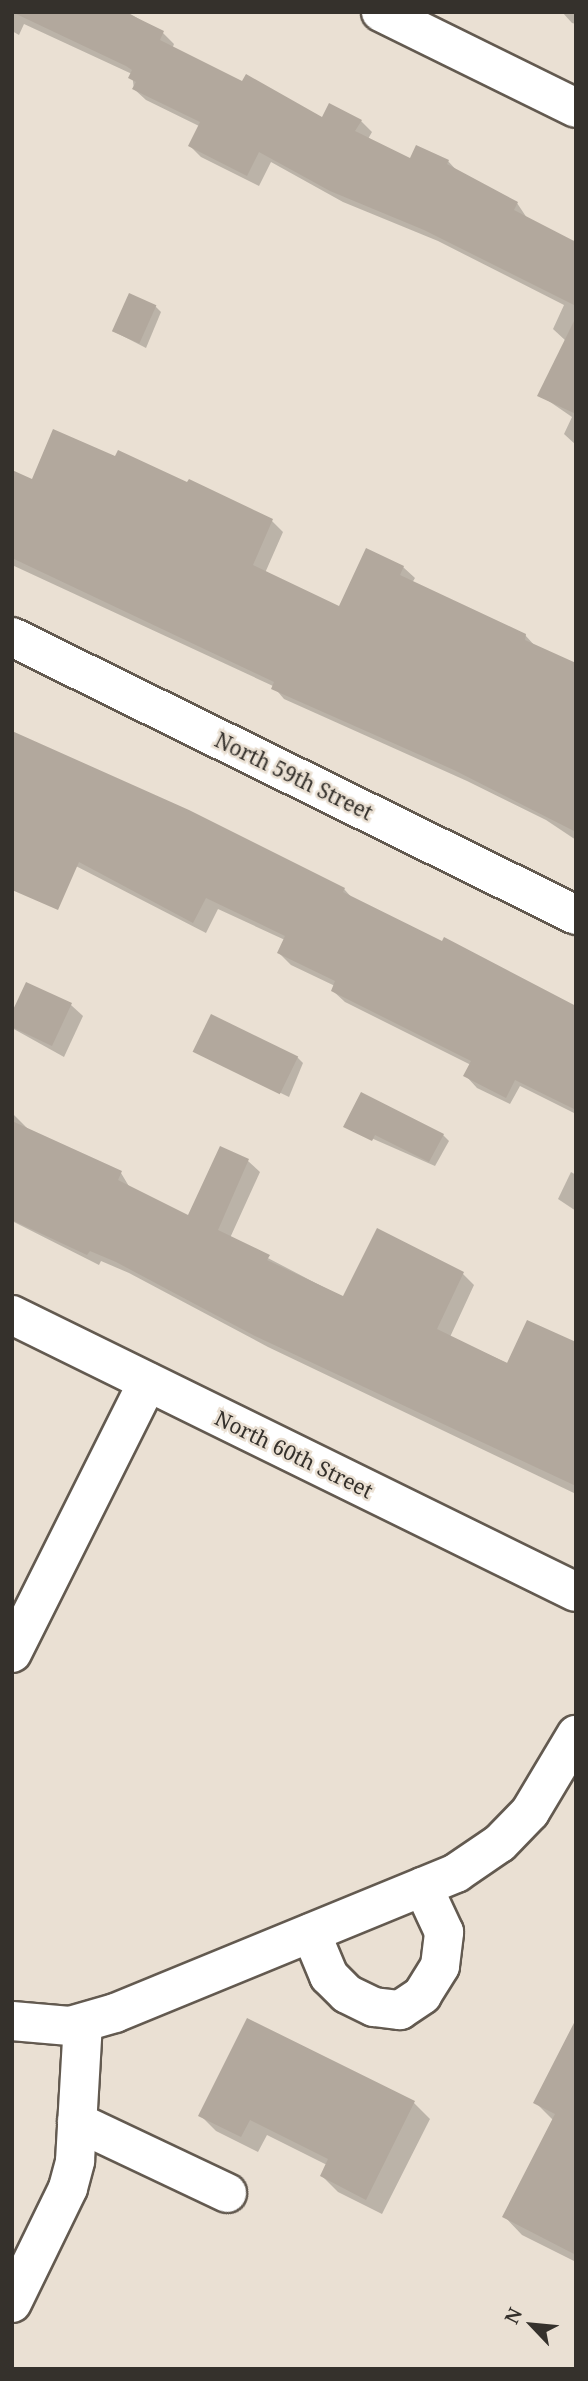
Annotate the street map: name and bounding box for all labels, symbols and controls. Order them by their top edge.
street label: North 59th Street [211,727,377,825]
street label: North 60th Street [211,1405,377,1503]
north arrow [497,2290,567,2360]
text: N [498,2303,528,2328]

